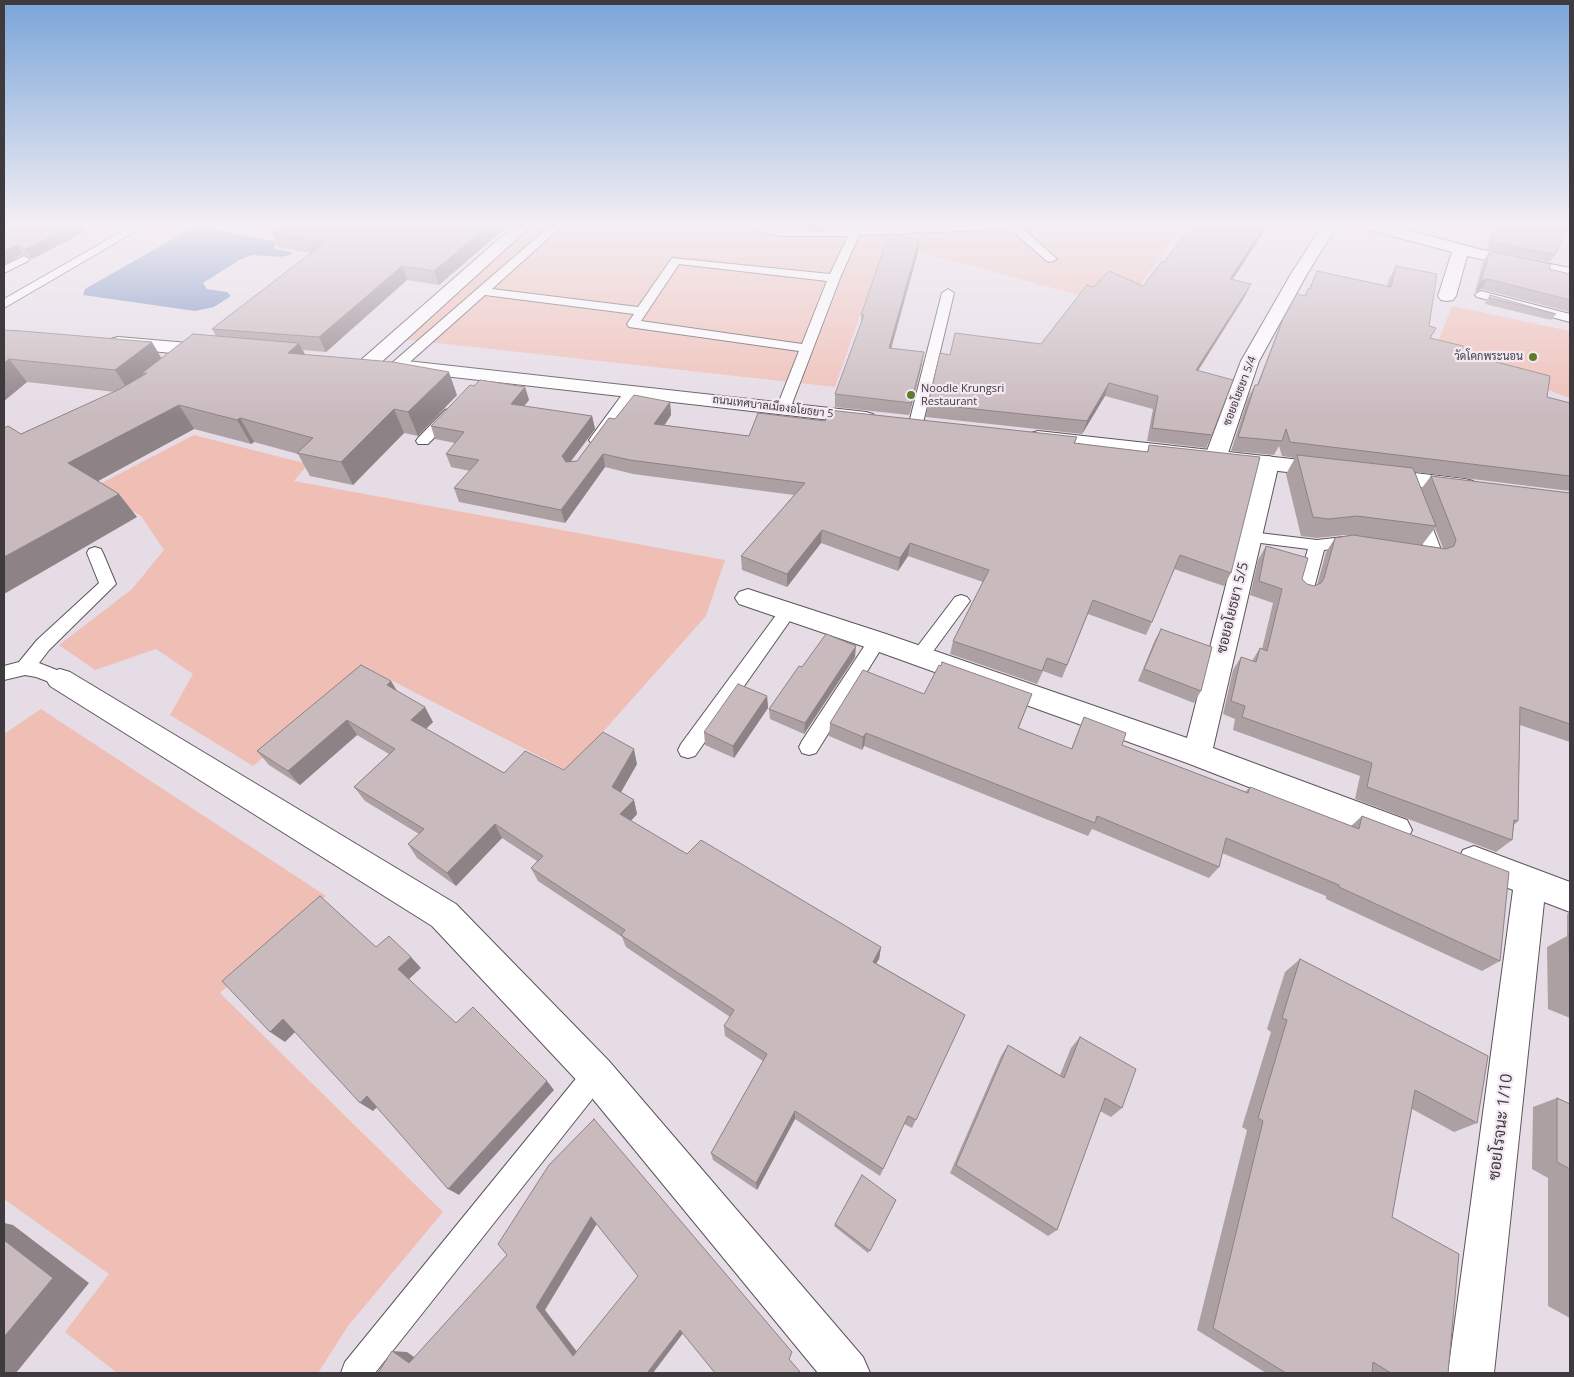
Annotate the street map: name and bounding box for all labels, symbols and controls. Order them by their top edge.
place label: วัดโคกพระนอน [1454,350,1523,364]
marker: วัดโคกพระนอน [1527,351,1539,363]
street label: ซอยอโยธยา 5/4 [1221,354,1259,428]
place label: Noodle Krungsri Restaurant [921,382,1004,408]
marker: Noodle Krungsri Restaurant [905,389,917,401]
street label: ถนนเทศบาลเมืองอโยธยา 5 [712,393,834,421]
street label: ซอยอโยธยา 5/5 [1214,561,1252,655]
street label: ซอยโรจนะ 1/10 [1485,1073,1517,1181]

